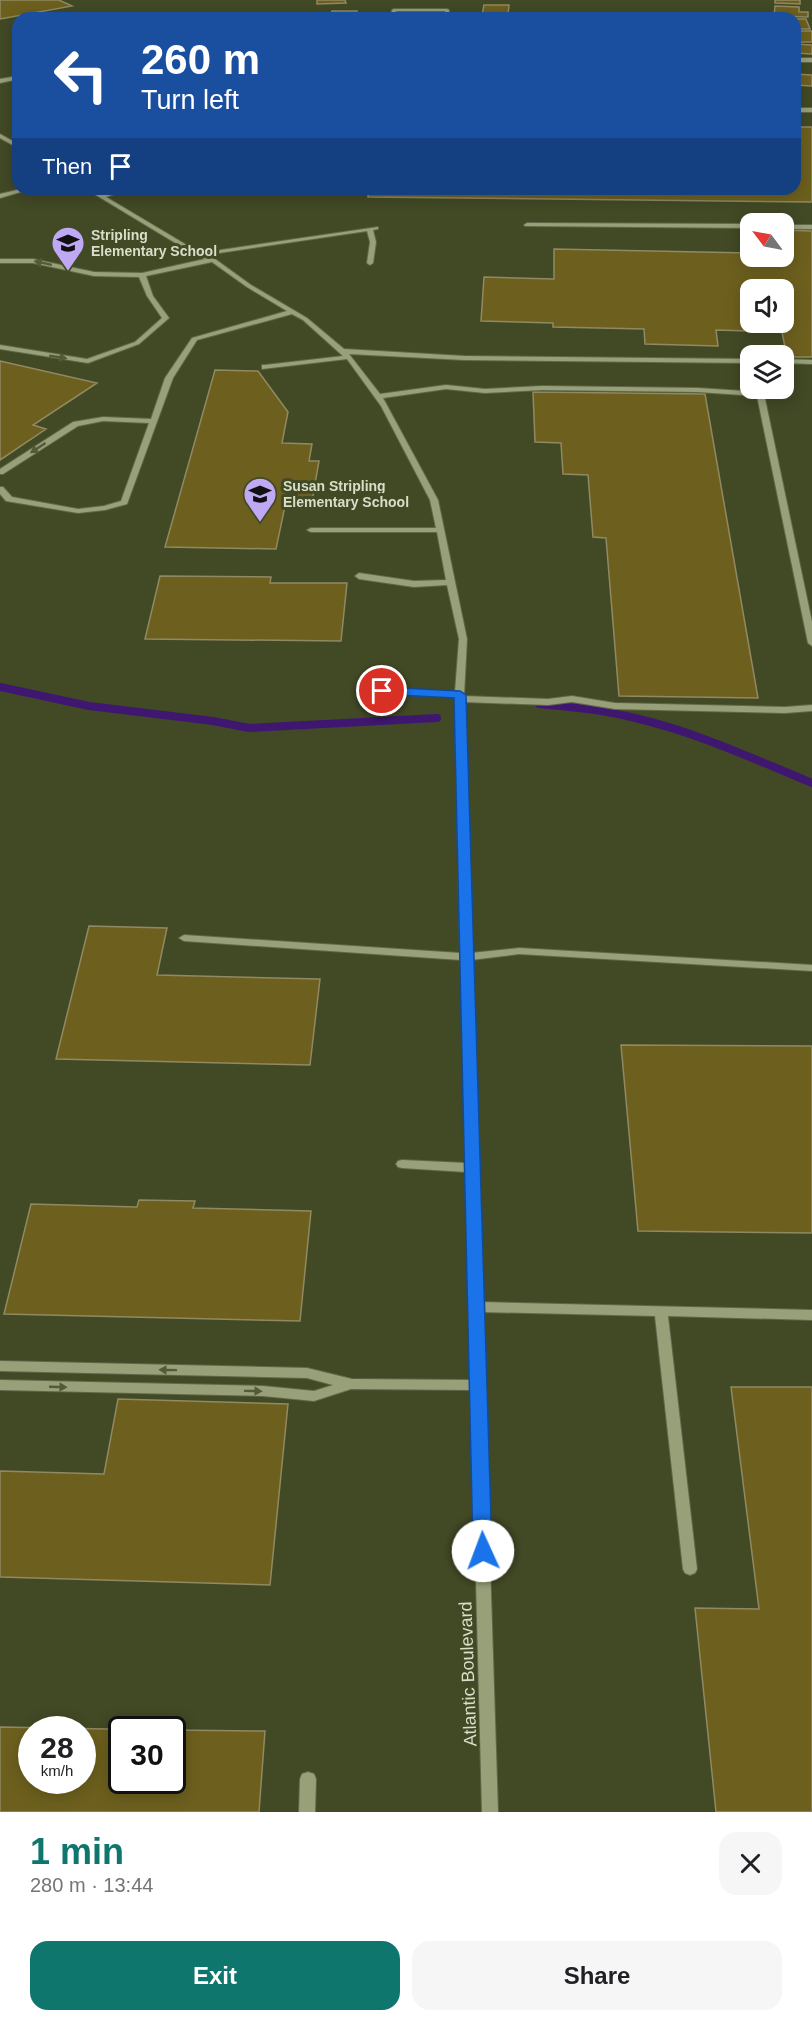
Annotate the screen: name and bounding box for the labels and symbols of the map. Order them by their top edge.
north arrow [740,213,794,267]
school or university icon: Stripling Elementary School [50,225,86,272]
place label: Stripling Elementary School [91,227,217,259]
one-way arrow [33,258,52,267]
one-way arrow [48,352,67,361]
one-way arrow [30,442,46,454]
school or university icon: Susan Stripling Elementary School [242,476,278,523]
place label: Susan Stripling Elementary School [283,478,409,510]
pin [356,665,407,716]
one-way arrow [159,1365,178,1374]
one-way arrow [49,1382,68,1391]
one-way arrow [244,1386,263,1396]
position arrow [451,1519,515,1583]
street label: Atlantic Boulevard [455,1601,481,1747]
speed limit sign: 30 [108,1716,186,1794]

